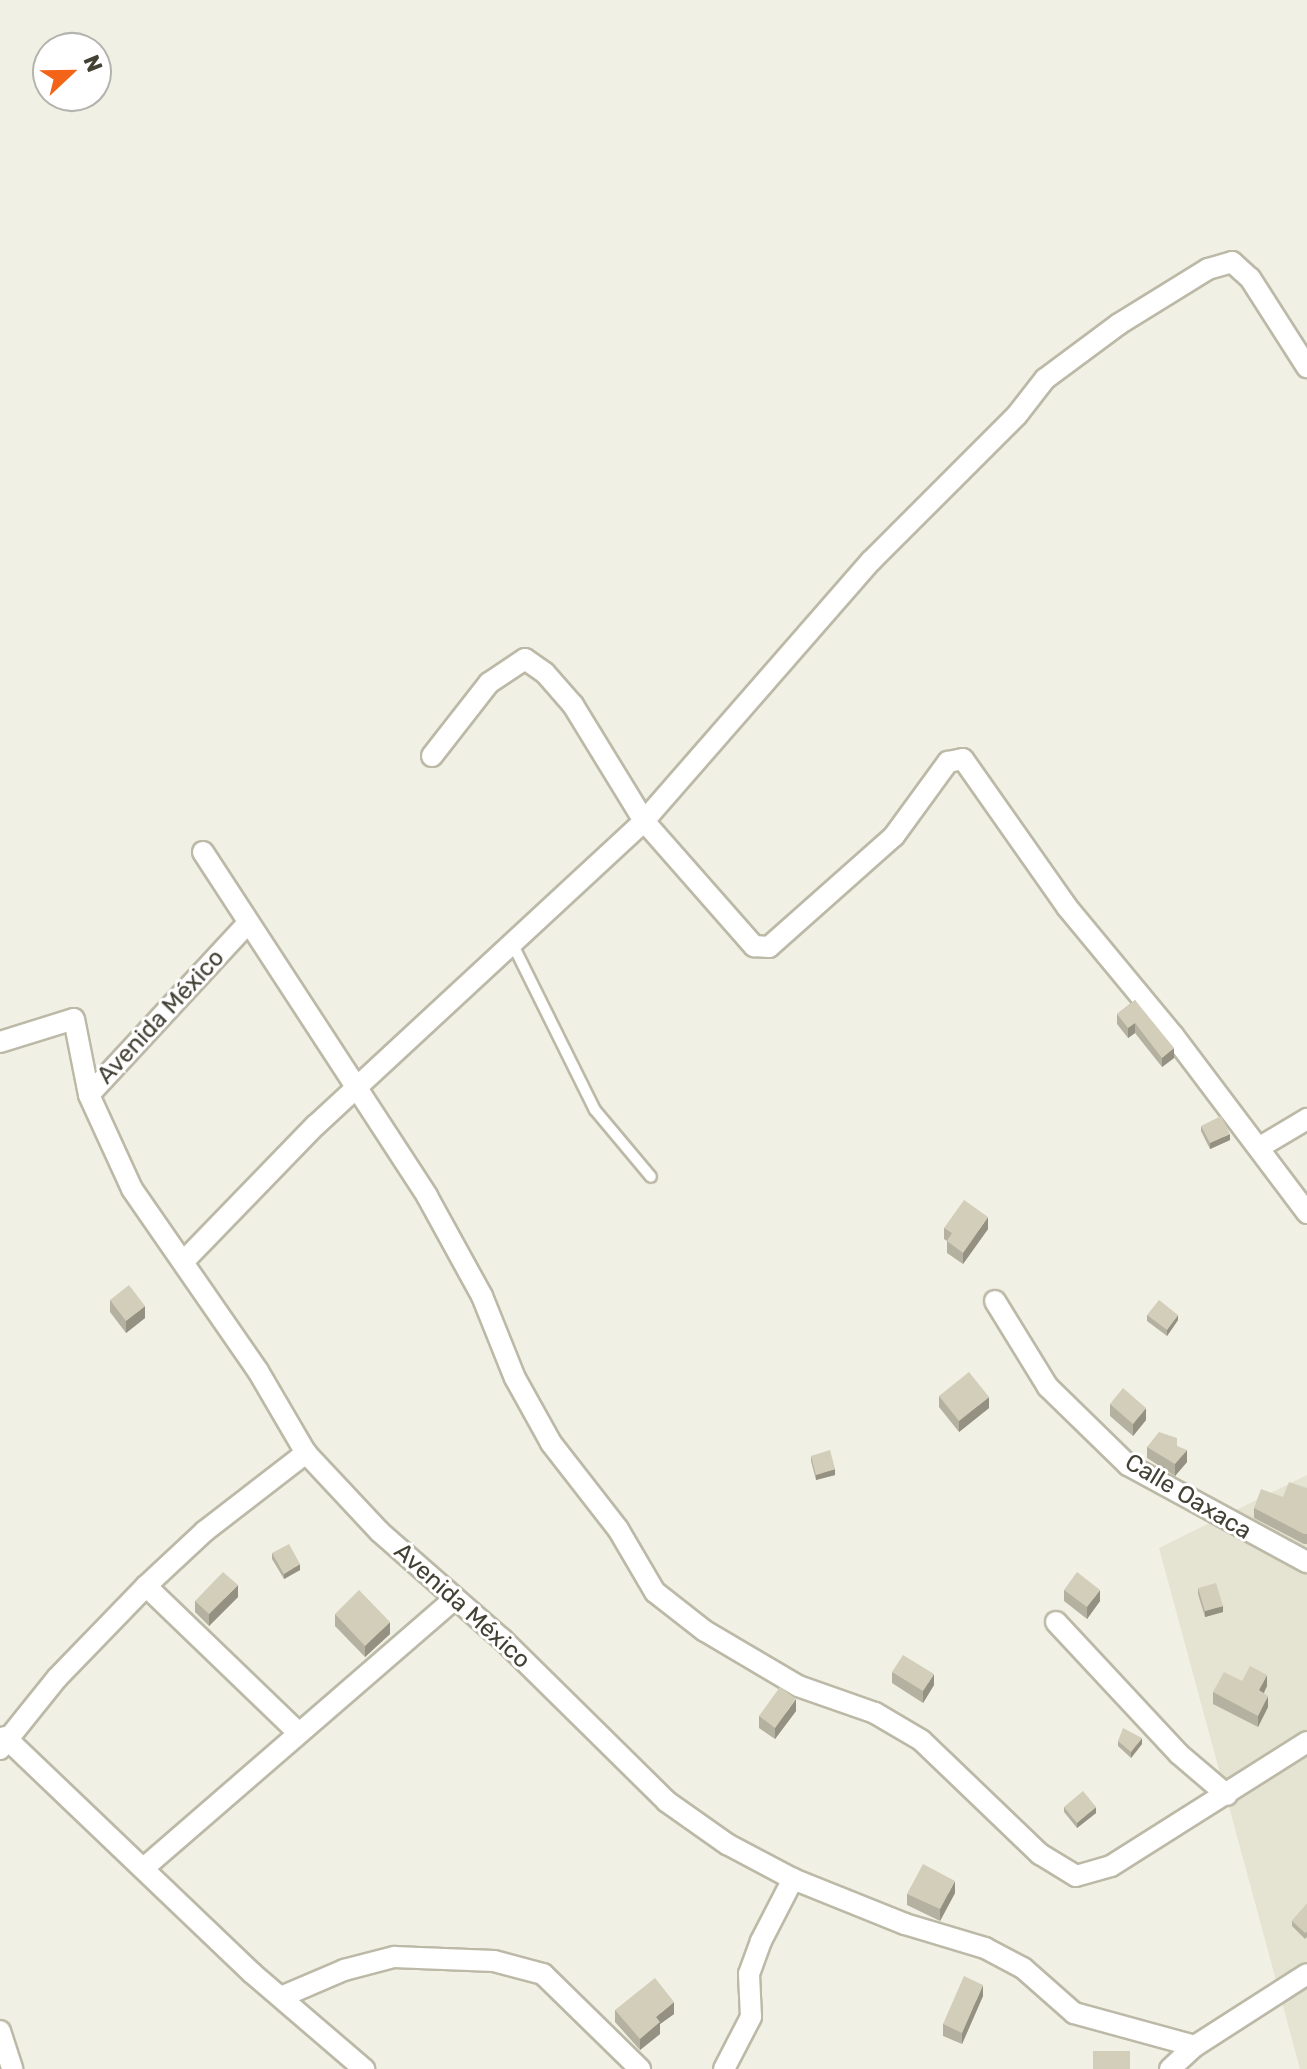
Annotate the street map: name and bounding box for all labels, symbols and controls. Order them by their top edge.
north arrow [32,32,112,112]
text: N [77,51,108,76]
street label: Avenida México [91,944,231,1090]
street label: Calle Oaxaca [1120,1448,1256,1546]
street label: Avenida México [388,1537,536,1675]

